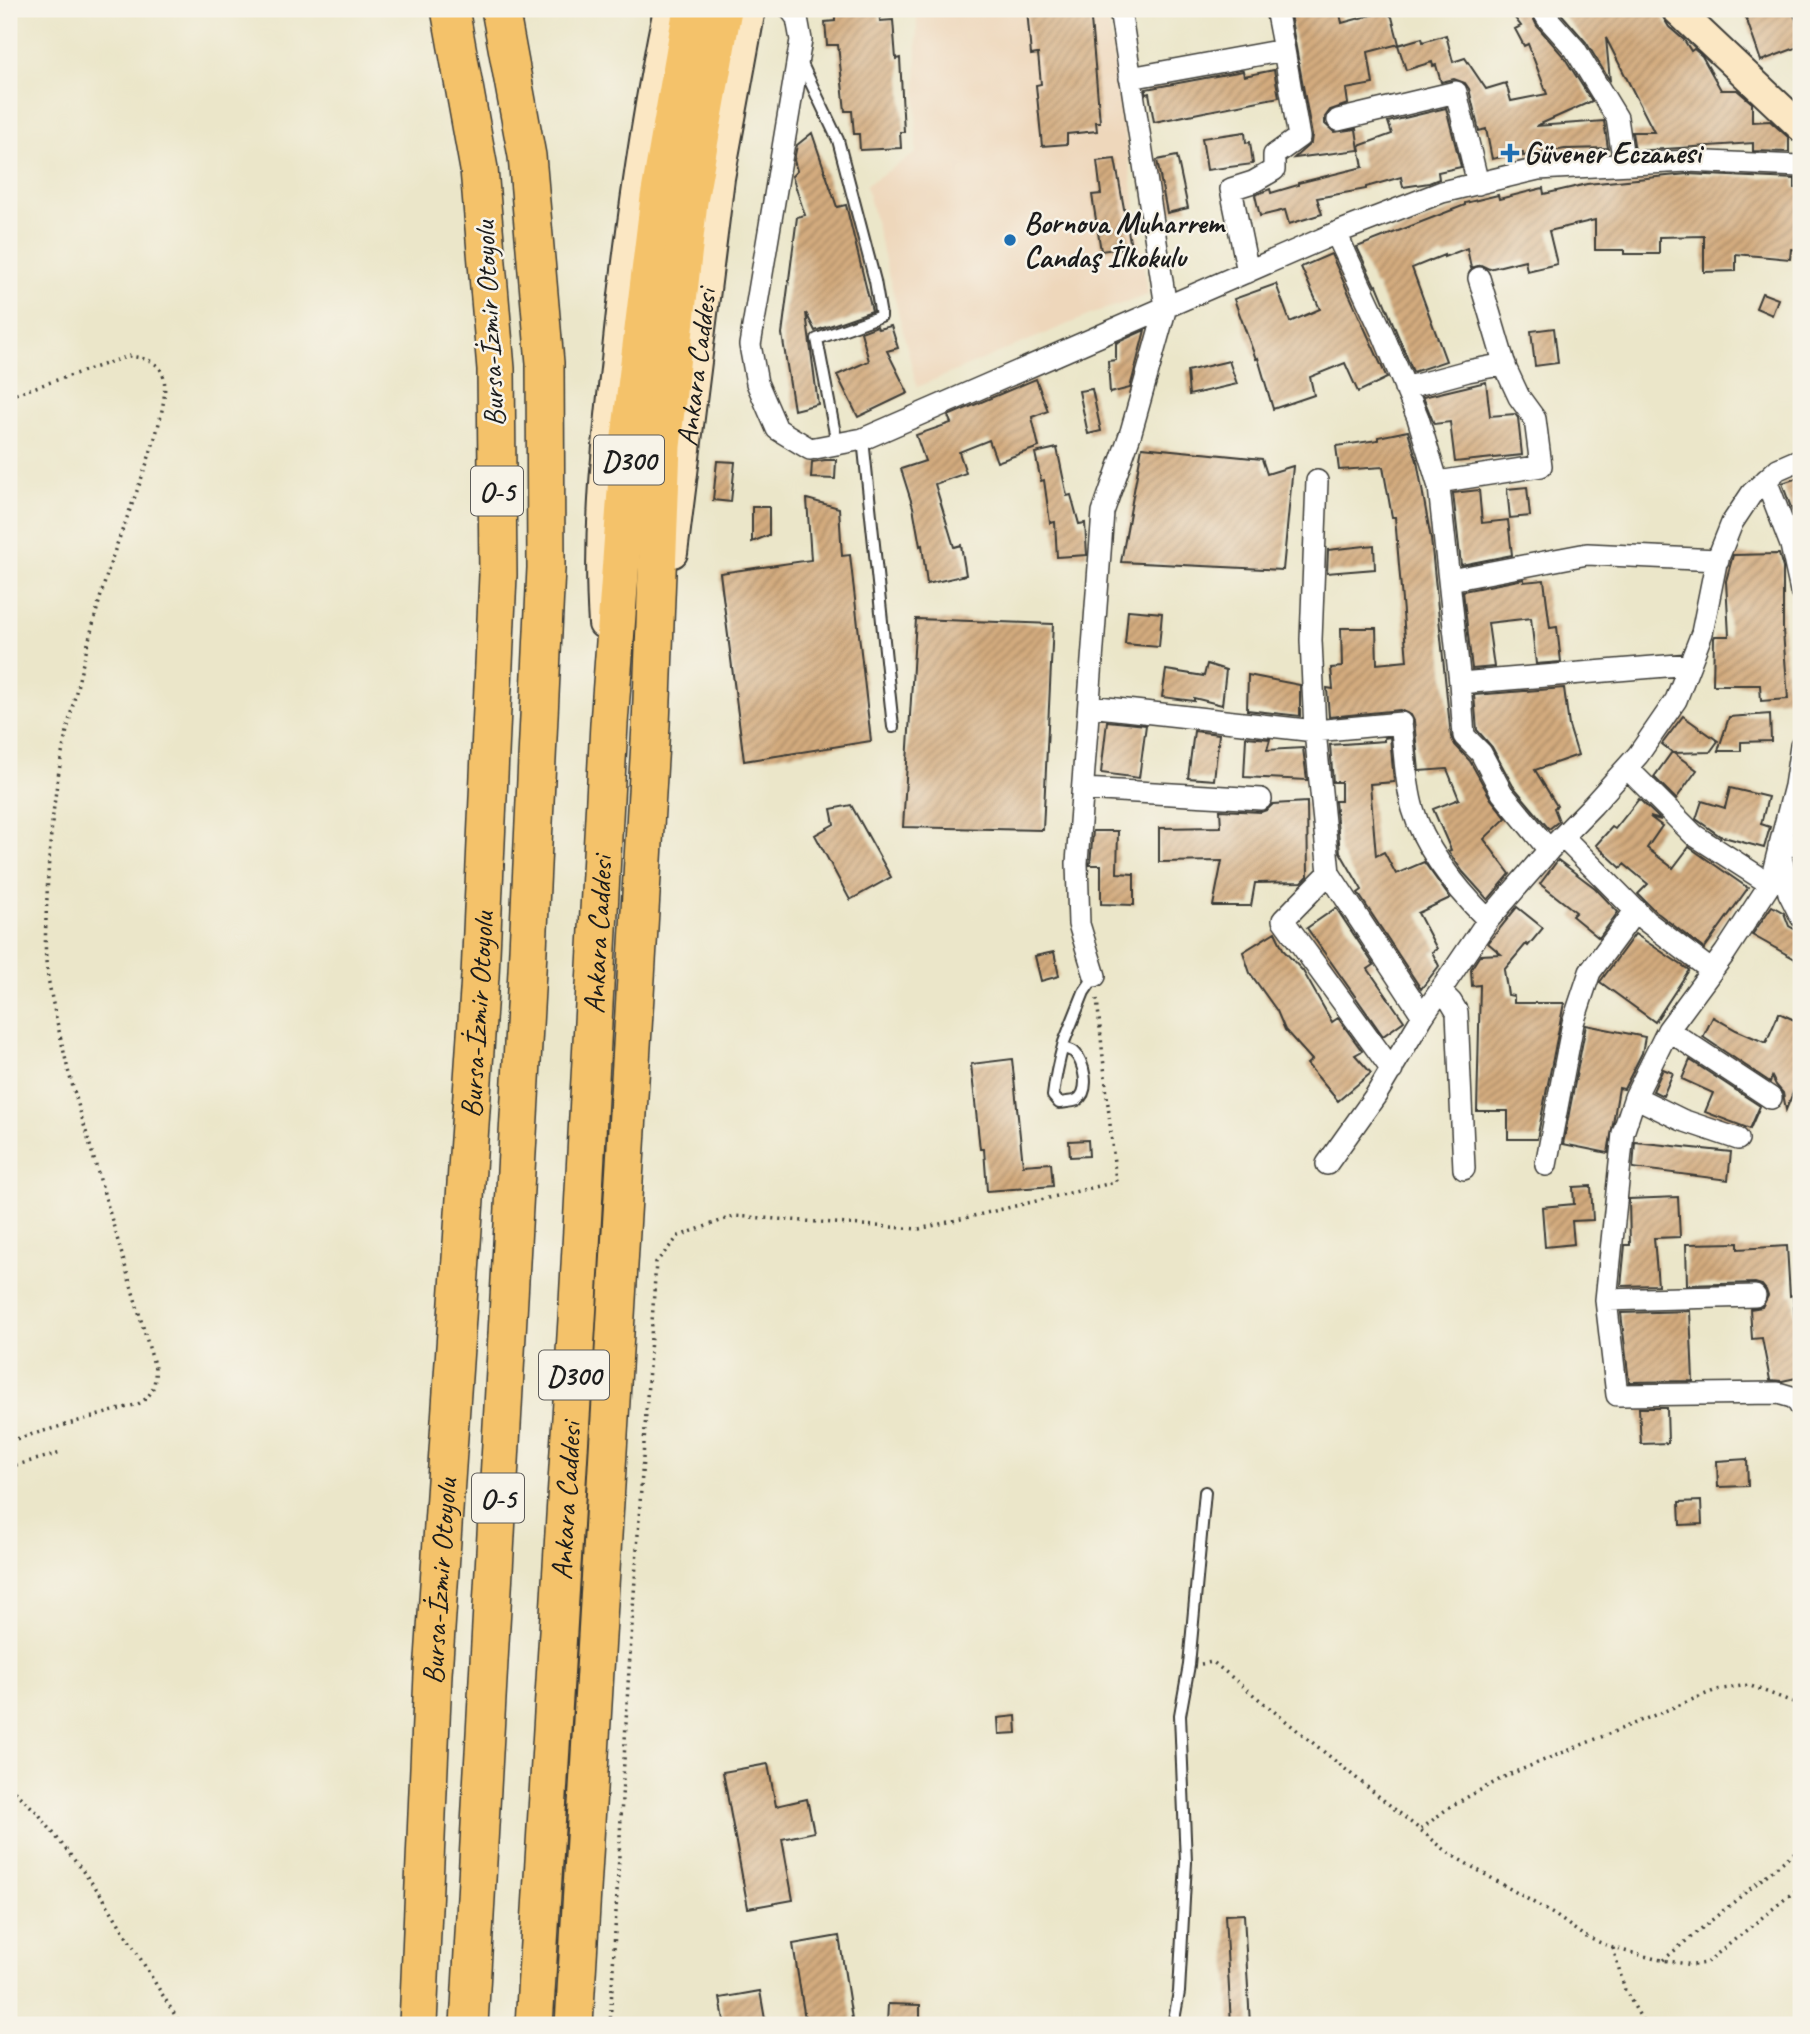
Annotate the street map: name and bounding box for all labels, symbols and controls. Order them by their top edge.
place label: Güvener Eczanesi [1524,134,1705,172]
marker: Güvener Eczanesi [1502,145,1518,161]
place label: Bornova Muharrem Candaş İlkokulu [1024,204,1227,276]
street label: Bursa-İzmir Otoyolu [465,218,513,428]
marker: Bornova Muharrem Candaş İlkokulu [1002,232,1018,248]
street label: Ankara Caddesi [668,283,725,448]
road number: D300 [594,435,664,484]
road number: O-5 [471,466,523,516]
street label: Ankara Caddesi [575,852,621,1015]
street label: Bursa-İzmir Otoyolu [452,909,502,1119]
road number: D300 [539,1350,609,1400]
street label: Ankara Caddesi [542,1418,590,1581]
road number: O-5 [472,1474,524,1522]
street label: Bursa-İzmir Otoyolu [414,1476,465,1685]

